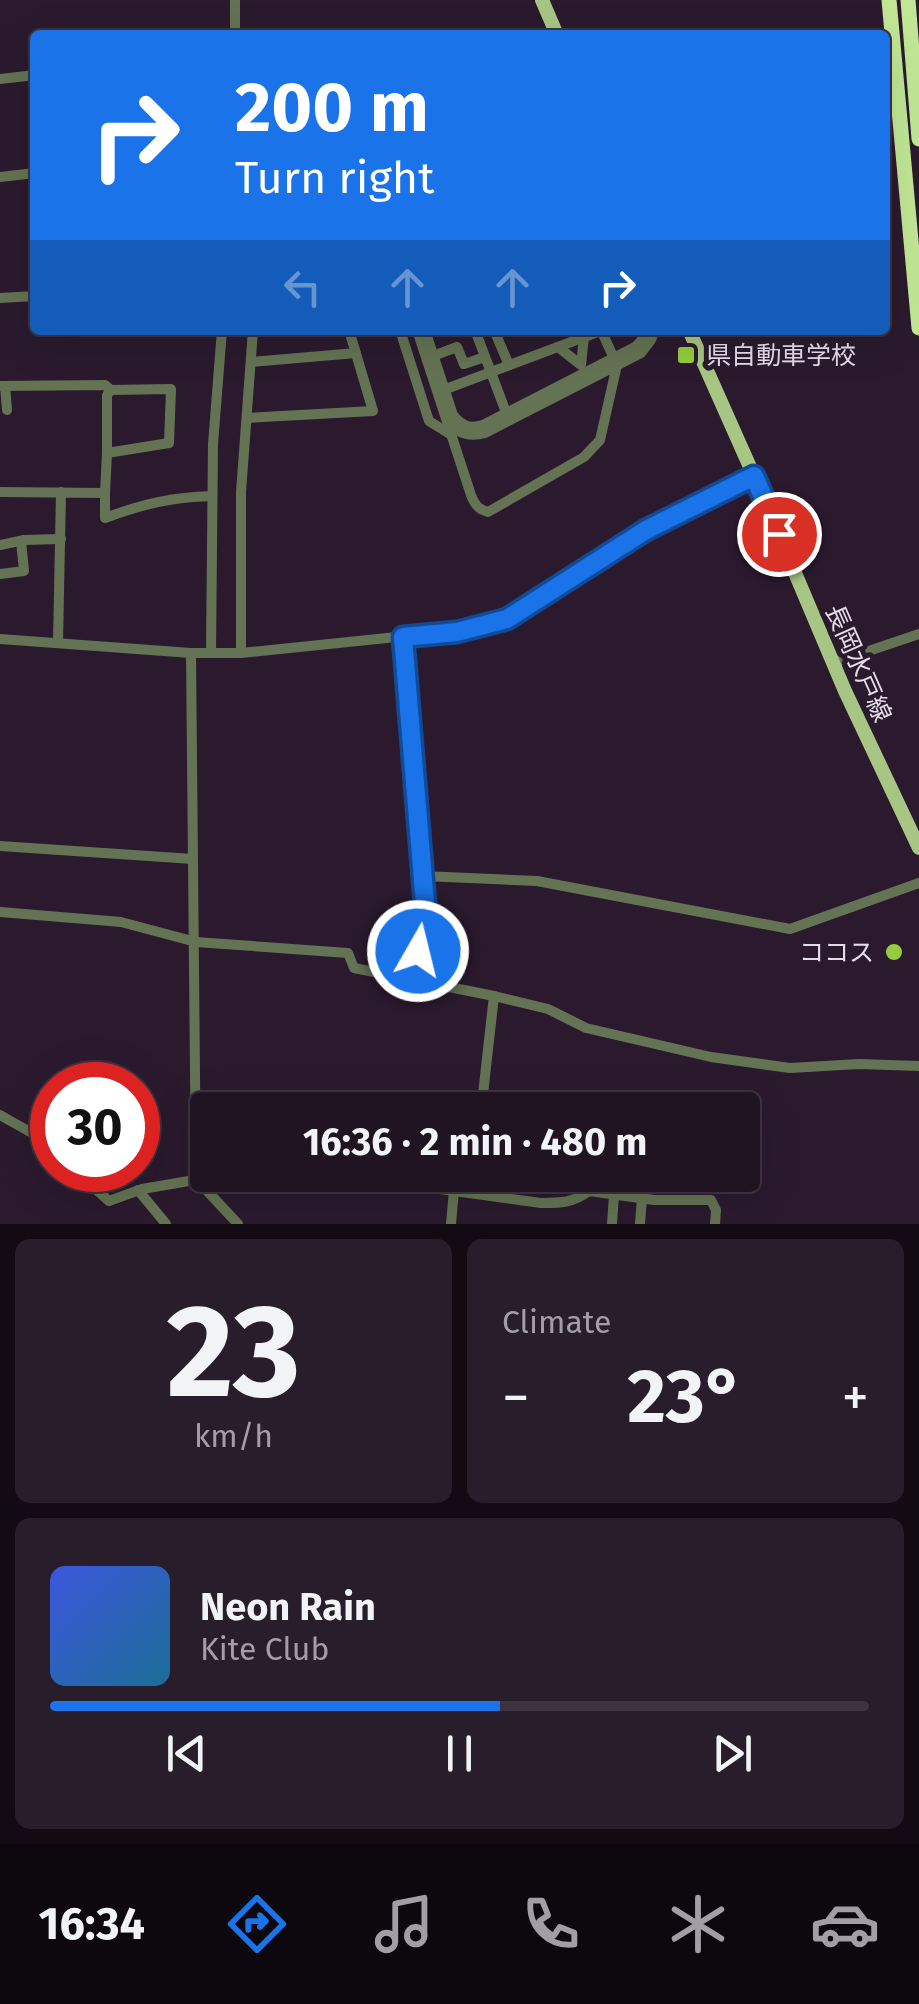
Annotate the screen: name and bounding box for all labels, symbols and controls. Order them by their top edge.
text: 200 m [235,66,429,150]
icon: right [70,70,200,200]
text: Turn right [235,151,434,205]
icon: left [275,260,330,315]
icon: ahead [380,260,435,315]
icon: ahead [485,260,540,315]
icon: right [590,260,645,315]
place label: 県自動車学校 [706,341,856,371]
marker: 県自動車学校 [675,344,697,366]
pin [737,492,822,577]
icon: arrive [752,507,807,562]
street label: 長岡水戸線 [819,600,897,727]
position arrow [366,899,470,1003]
place label: ココス [799,938,874,968]
marker: ココス [883,941,905,963]
speed limit sign: 30 [30,1062,160,1192]
text: 16:36 · 2 min · 480 m [303,1119,647,1165]
text: 23 [166,1274,301,1430]
text: Climate [502,1303,611,1341]
text: 23° [627,1352,744,1442]
text: − [502,1365,530,1431]
text: + [842,1365,869,1431]
text: km/h [194,1417,273,1455]
text: Neon Rain [200,1584,376,1630]
text: Kite Club [200,1630,329,1668]
icon: previous [159,1726,214,1781]
icon: pause [432,1726,487,1781]
icon: next [705,1726,760,1781]
icon: directions [222,1889,292,1959]
icon: music [369,1889,439,1959]
icon: phone [516,1889,586,1959]
icon: climate [663,1889,733,1959]
icon: car [810,1889,880,1959]
text: 16:34 [39,1897,145,1951]

